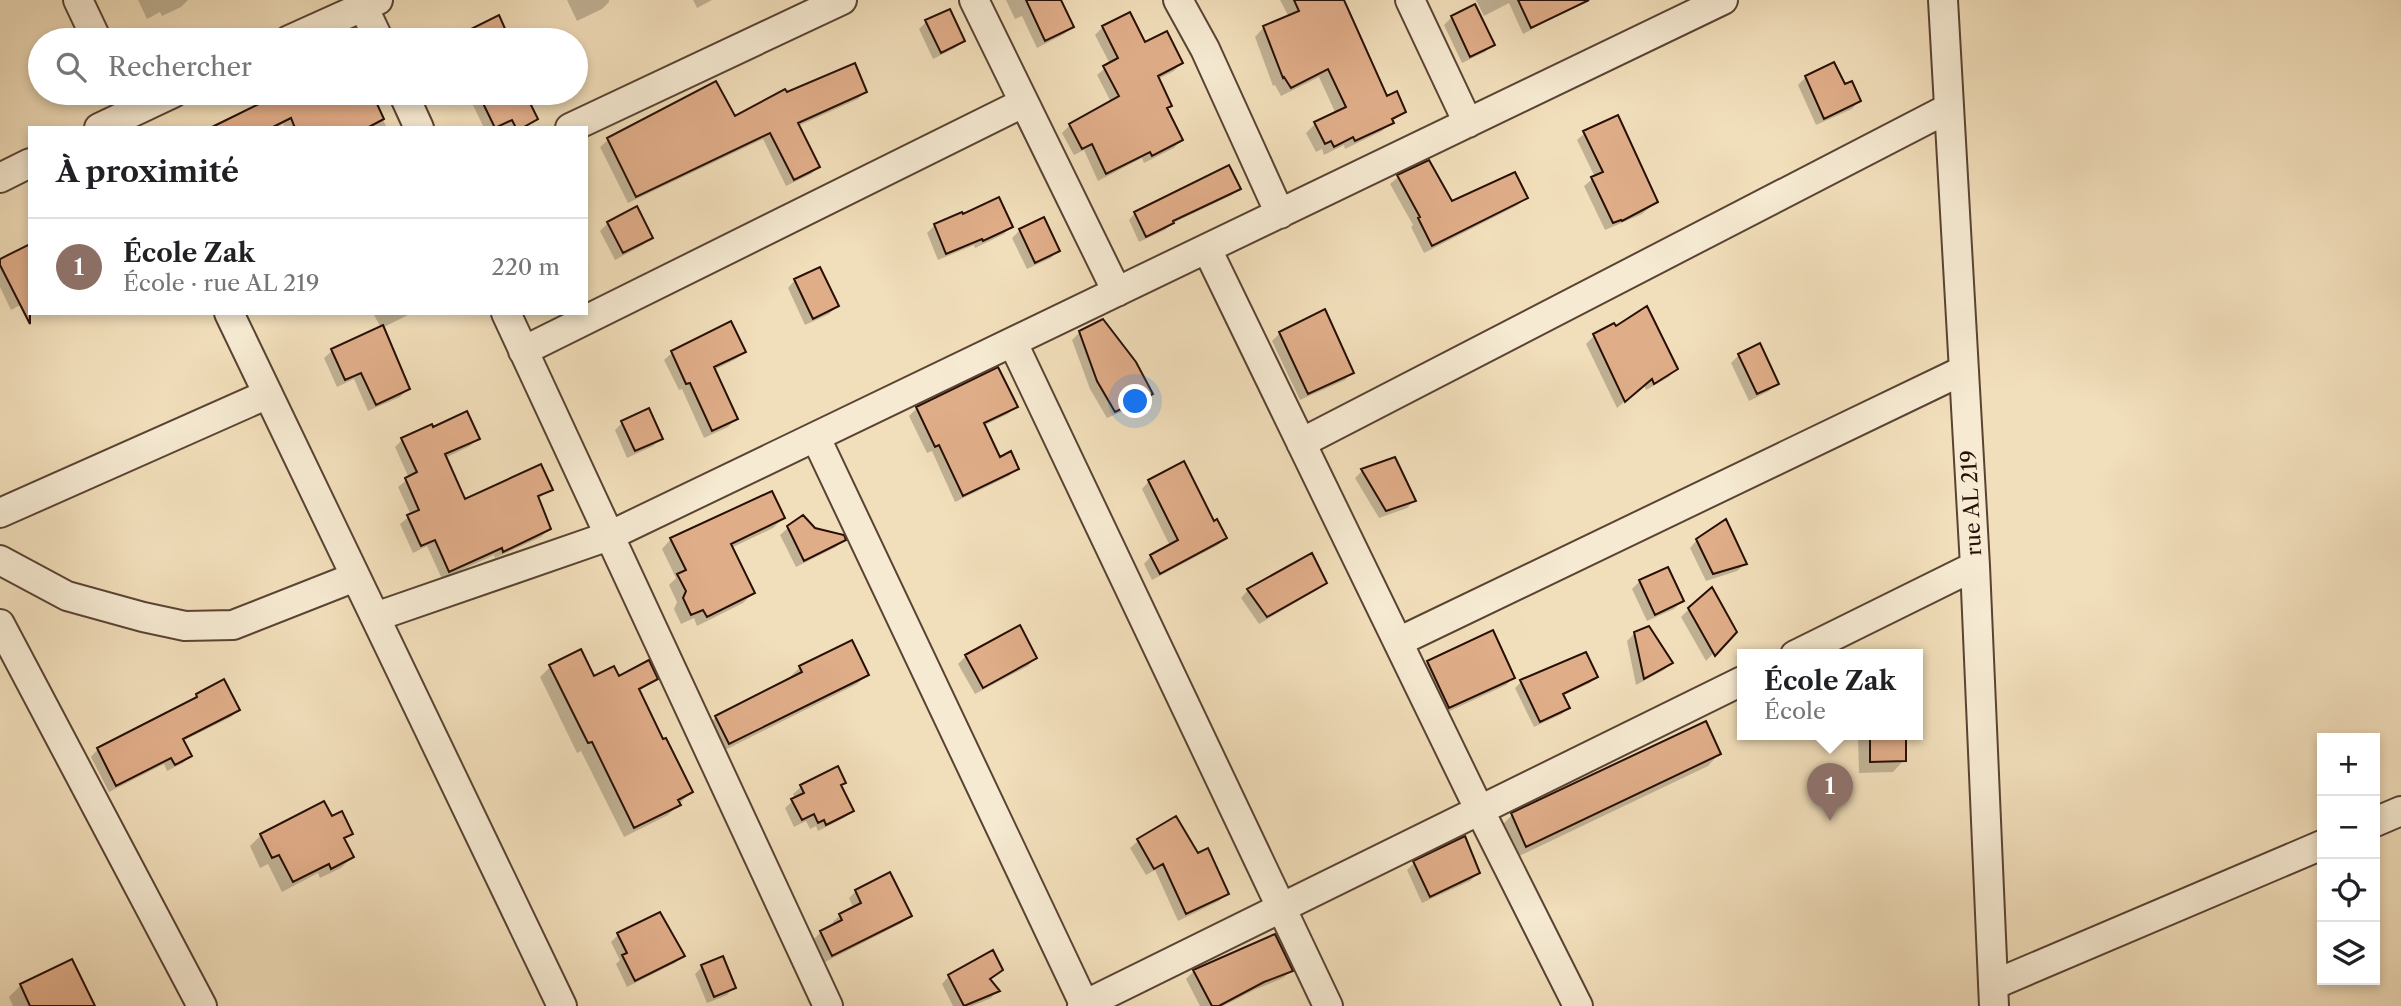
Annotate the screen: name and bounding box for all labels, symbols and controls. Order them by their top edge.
search box [28,28,588,105]
icon: search [52,48,90,86]
text: Rechercher [108,51,252,83]
text: À proximité [56,153,239,190]
text: École Zak [123,237,255,269]
text: 1 [74,253,84,281]
text: 220 m [491,253,560,281]
text: École · rue AL 219 [123,269,319,297]
your location [1118,384,1152,418]
street label: rue AL 219 [1956,449,1986,557]
popup [1737,649,1923,740]
text: École Zak [1764,665,1896,697]
text: École [1764,697,1826,725]
map controls [2317,733,2380,985]
button: + [2317,733,2380,796]
pin: 1 [1807,763,1853,821]
button: − [2317,796,2380,859]
button: locate [2317,859,2380,922]
button: layers [2317,922,2380,985]

